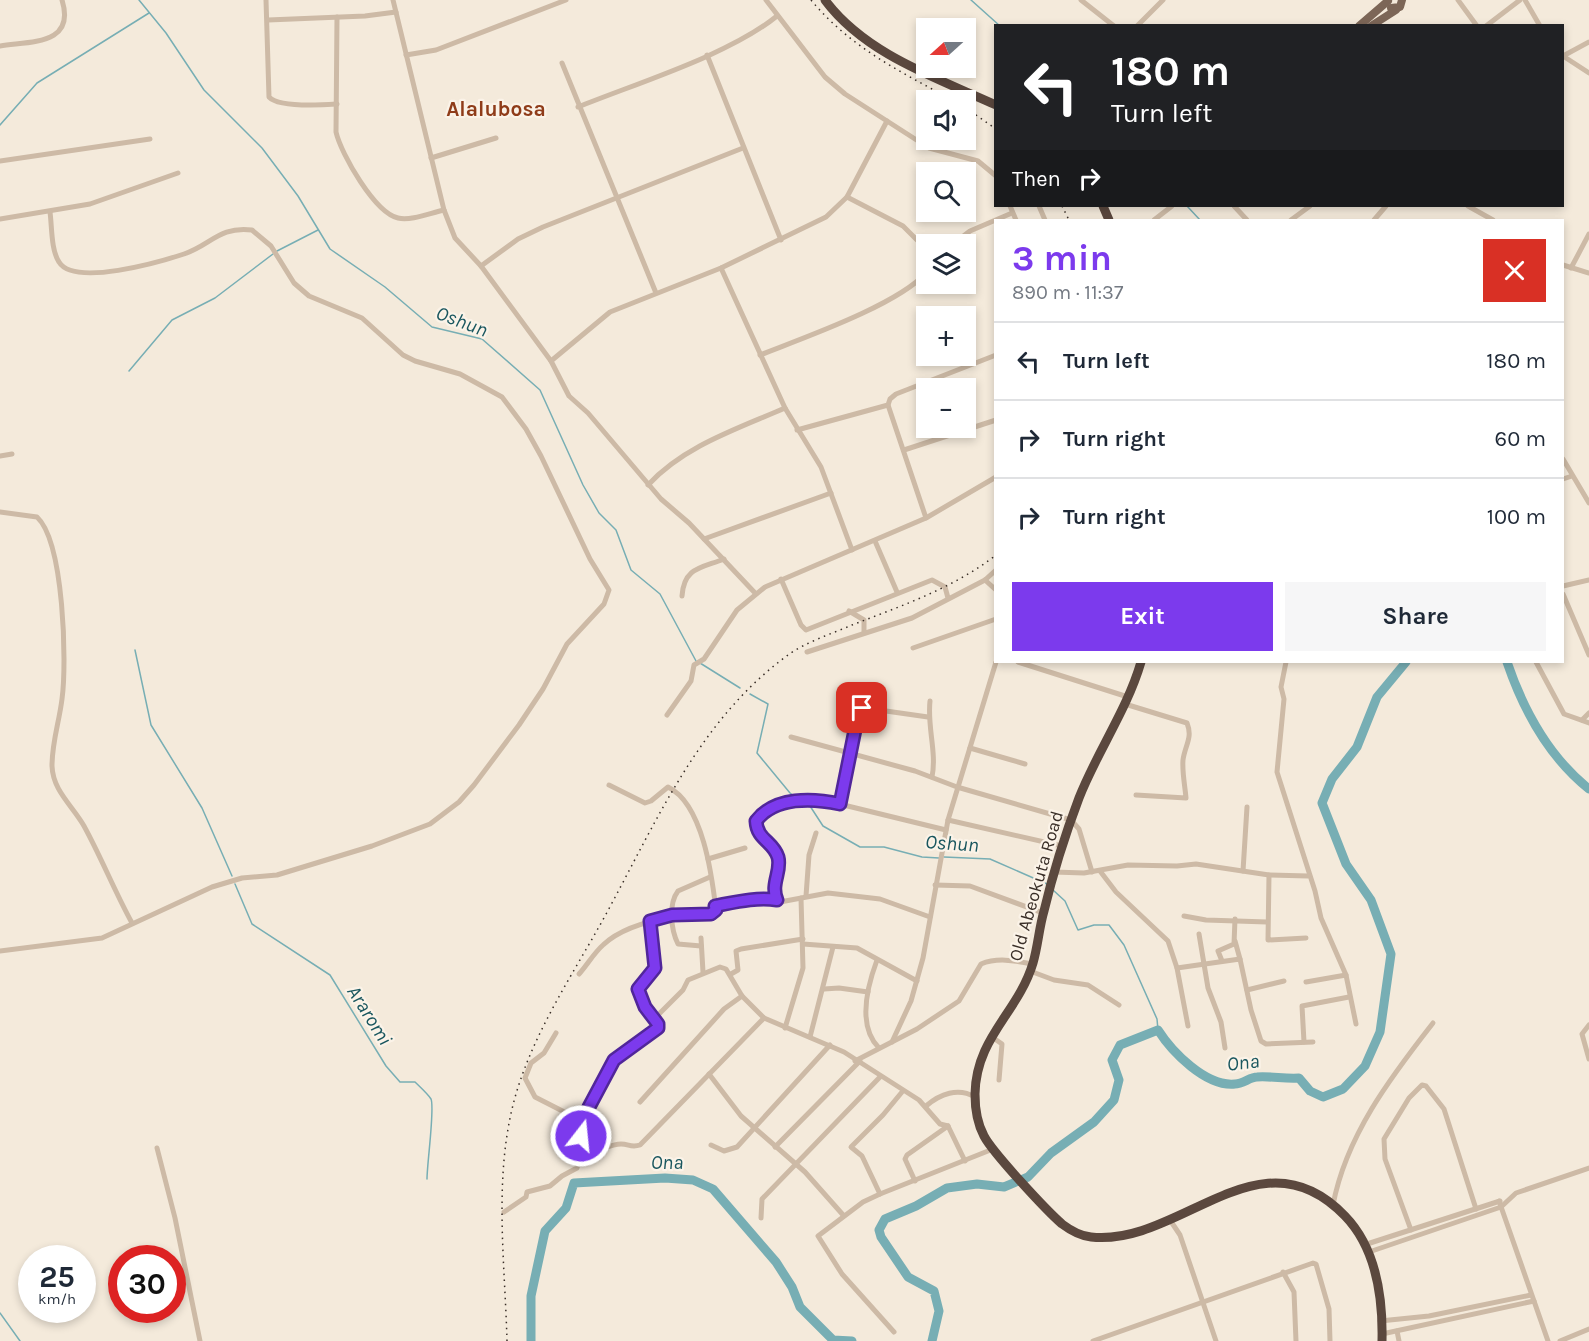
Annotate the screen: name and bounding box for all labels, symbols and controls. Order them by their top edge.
north arrow [916,18,976,78]
map controls [916,18,976,438]
text: 180 m [1111,46,1230,96]
icon: left [1012,48,1090,126]
button: sound [916,90,976,150]
district label: Alalubosa [446,97,546,121]
text: Turn left [1111,97,1212,129]
button: search [916,162,976,222]
icon: right [1073,162,1106,195]
text: Then [1012,166,1061,192]
button: layers [916,234,976,294]
text: 3 min [1012,237,1112,279]
button: close [1483,239,1546,302]
text: 890 m · 11:37 [1012,281,1123,304]
water label: Oshun [433,301,491,342]
button: + [916,306,976,366]
icon: left [1012,345,1045,378]
text: Turn left [1063,348,1150,374]
text: 180 m [1486,348,1546,374]
button: − [916,378,976,438]
icon: right [1012,423,1045,456]
text: Turn right [1063,426,1166,452]
text: 60 m [1495,426,1546,452]
icon: right [1012,501,1045,534]
text: Turn right [1063,504,1166,530]
text: 100 m [1487,504,1546,530]
button: Exit [1012,582,1273,651]
button: Share [1285,582,1546,651]
pin [836,682,887,733]
icon: arrive [845,691,878,724]
street label: Old Abeokuta Road [1004,808,1068,964]
water label: Oshun [924,830,980,857]
water label: Araromi [342,981,397,1049]
water label: Ona [1226,1049,1260,1076]
position arrow [549,1104,613,1168]
water label: Ona [651,1151,683,1174]
speed limit sign: 30 [108,1245,186,1323]
text: 25 [39,1259,75,1295]
text: km/h [38,1290,76,1308]

